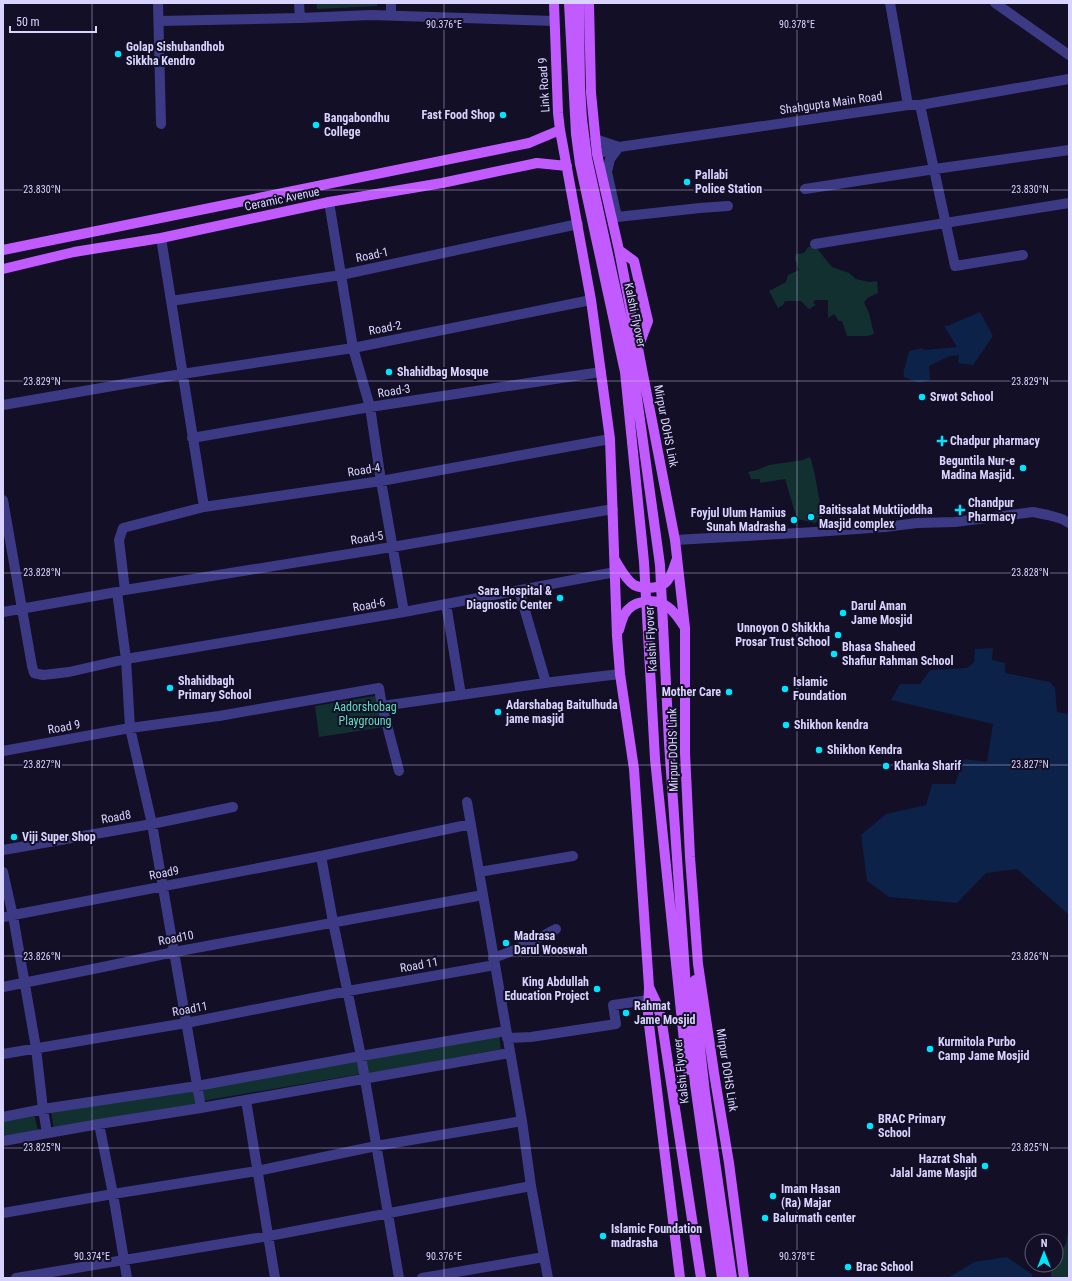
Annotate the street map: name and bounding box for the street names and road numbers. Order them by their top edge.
street label: Link Road 9 [536,57,552,113]
street label: Shahgupta Main Road [779,89,883,117]
street label: Ceramic Avenue [243,184,321,214]
street label: Road-1 [354,245,390,265]
street label: Kalshi Flyover [621,281,649,349]
street label: Road-2 [367,318,403,338]
street label: Road-3 [377,381,411,400]
street label: Mirpur DOHS Link [651,384,681,469]
street label: Road-4 [347,460,381,479]
street label: Road-5 [350,528,384,547]
street label: Road-6 [352,595,387,615]
street label: Kalshi Flyover [642,606,660,672]
street label: Mirpur DOHS Link [665,707,681,792]
street label: Road 9 [47,717,81,737]
street label: Road8 [100,807,132,827]
street label: Road9 [148,863,180,883]
street label: Road10 [157,928,195,948]
street label: Road 11 [399,955,439,975]
street label: Road11 [171,999,209,1019]
street label: Mirpur DOHS Link [714,1028,741,1113]
street label: Kalshi Flyover [671,1037,691,1104]

